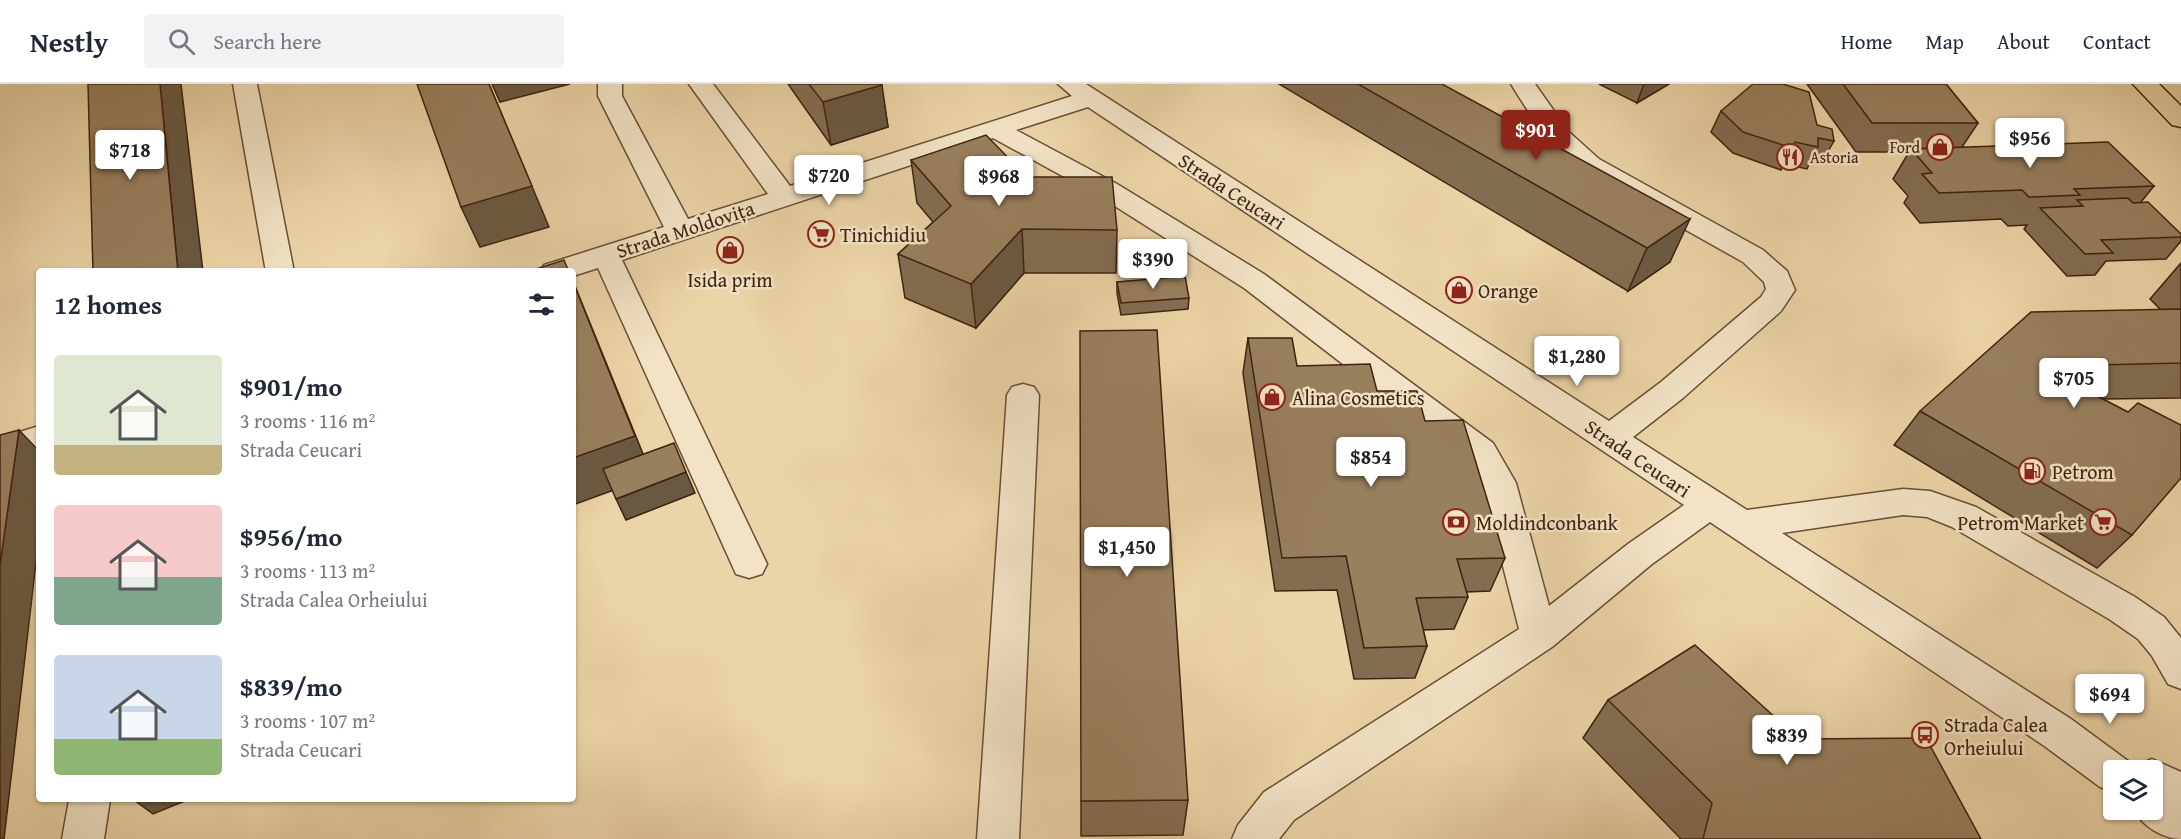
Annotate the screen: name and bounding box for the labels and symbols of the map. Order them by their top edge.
pin: $901 [1500,110,1572,161]
pin: $956 [1994,118,2066,169]
pin: $718 [94,130,166,181]
shop icon: Ford [1925,132,1955,162]
place label: Ford [1890,135,1920,159]
restaurant icon: Astoria [1775,142,1805,172]
place label: Astoria [1810,145,1859,169]
street label: Strada Ceucari [1173,146,1291,237]
pin: $720 [793,155,865,206]
pin: $968 [963,156,1035,207]
street label: Strada Moldovița [612,193,758,265]
supermarket icon: Tinichidiu [806,219,836,249]
place label: Tinichidiu [840,220,926,249]
shop icon: Isida prim [715,235,745,265]
pin: $390 [1117,239,1189,290]
place label: Isida prim [687,265,773,294]
shop icon: Orange [1444,275,1474,305]
place label: Orange [1478,276,1538,305]
pin: $1,280 [1528,336,1626,387]
pin: $705 [2038,358,2110,409]
shop icon: Alina Cosmetics [1257,382,1287,412]
place label: Alina Cosmetics [1292,383,1425,412]
street label: Strada Ceucari [1579,412,1697,504]
pin: $854 [1335,437,1407,488]
fuel station icon: Petrom [2017,456,2047,486]
place label: Petrom [2052,457,2114,486]
bank icon: Moldindconbank [1441,507,1471,537]
supermarket icon: Petrom Market [2088,507,2118,537]
place label: Moldindconbank [1476,508,1619,537]
place label: Petrom Market [1958,508,2084,537]
pin: $1,450 [1078,527,1176,578]
pin: $694 [2074,674,2146,725]
place label: Strada Calea Orheiului [1944,710,2048,762]
pin: $839 [1751,715,1823,766]
bus stop icon: Strada Calea Orheiului [1910,720,1940,750]

